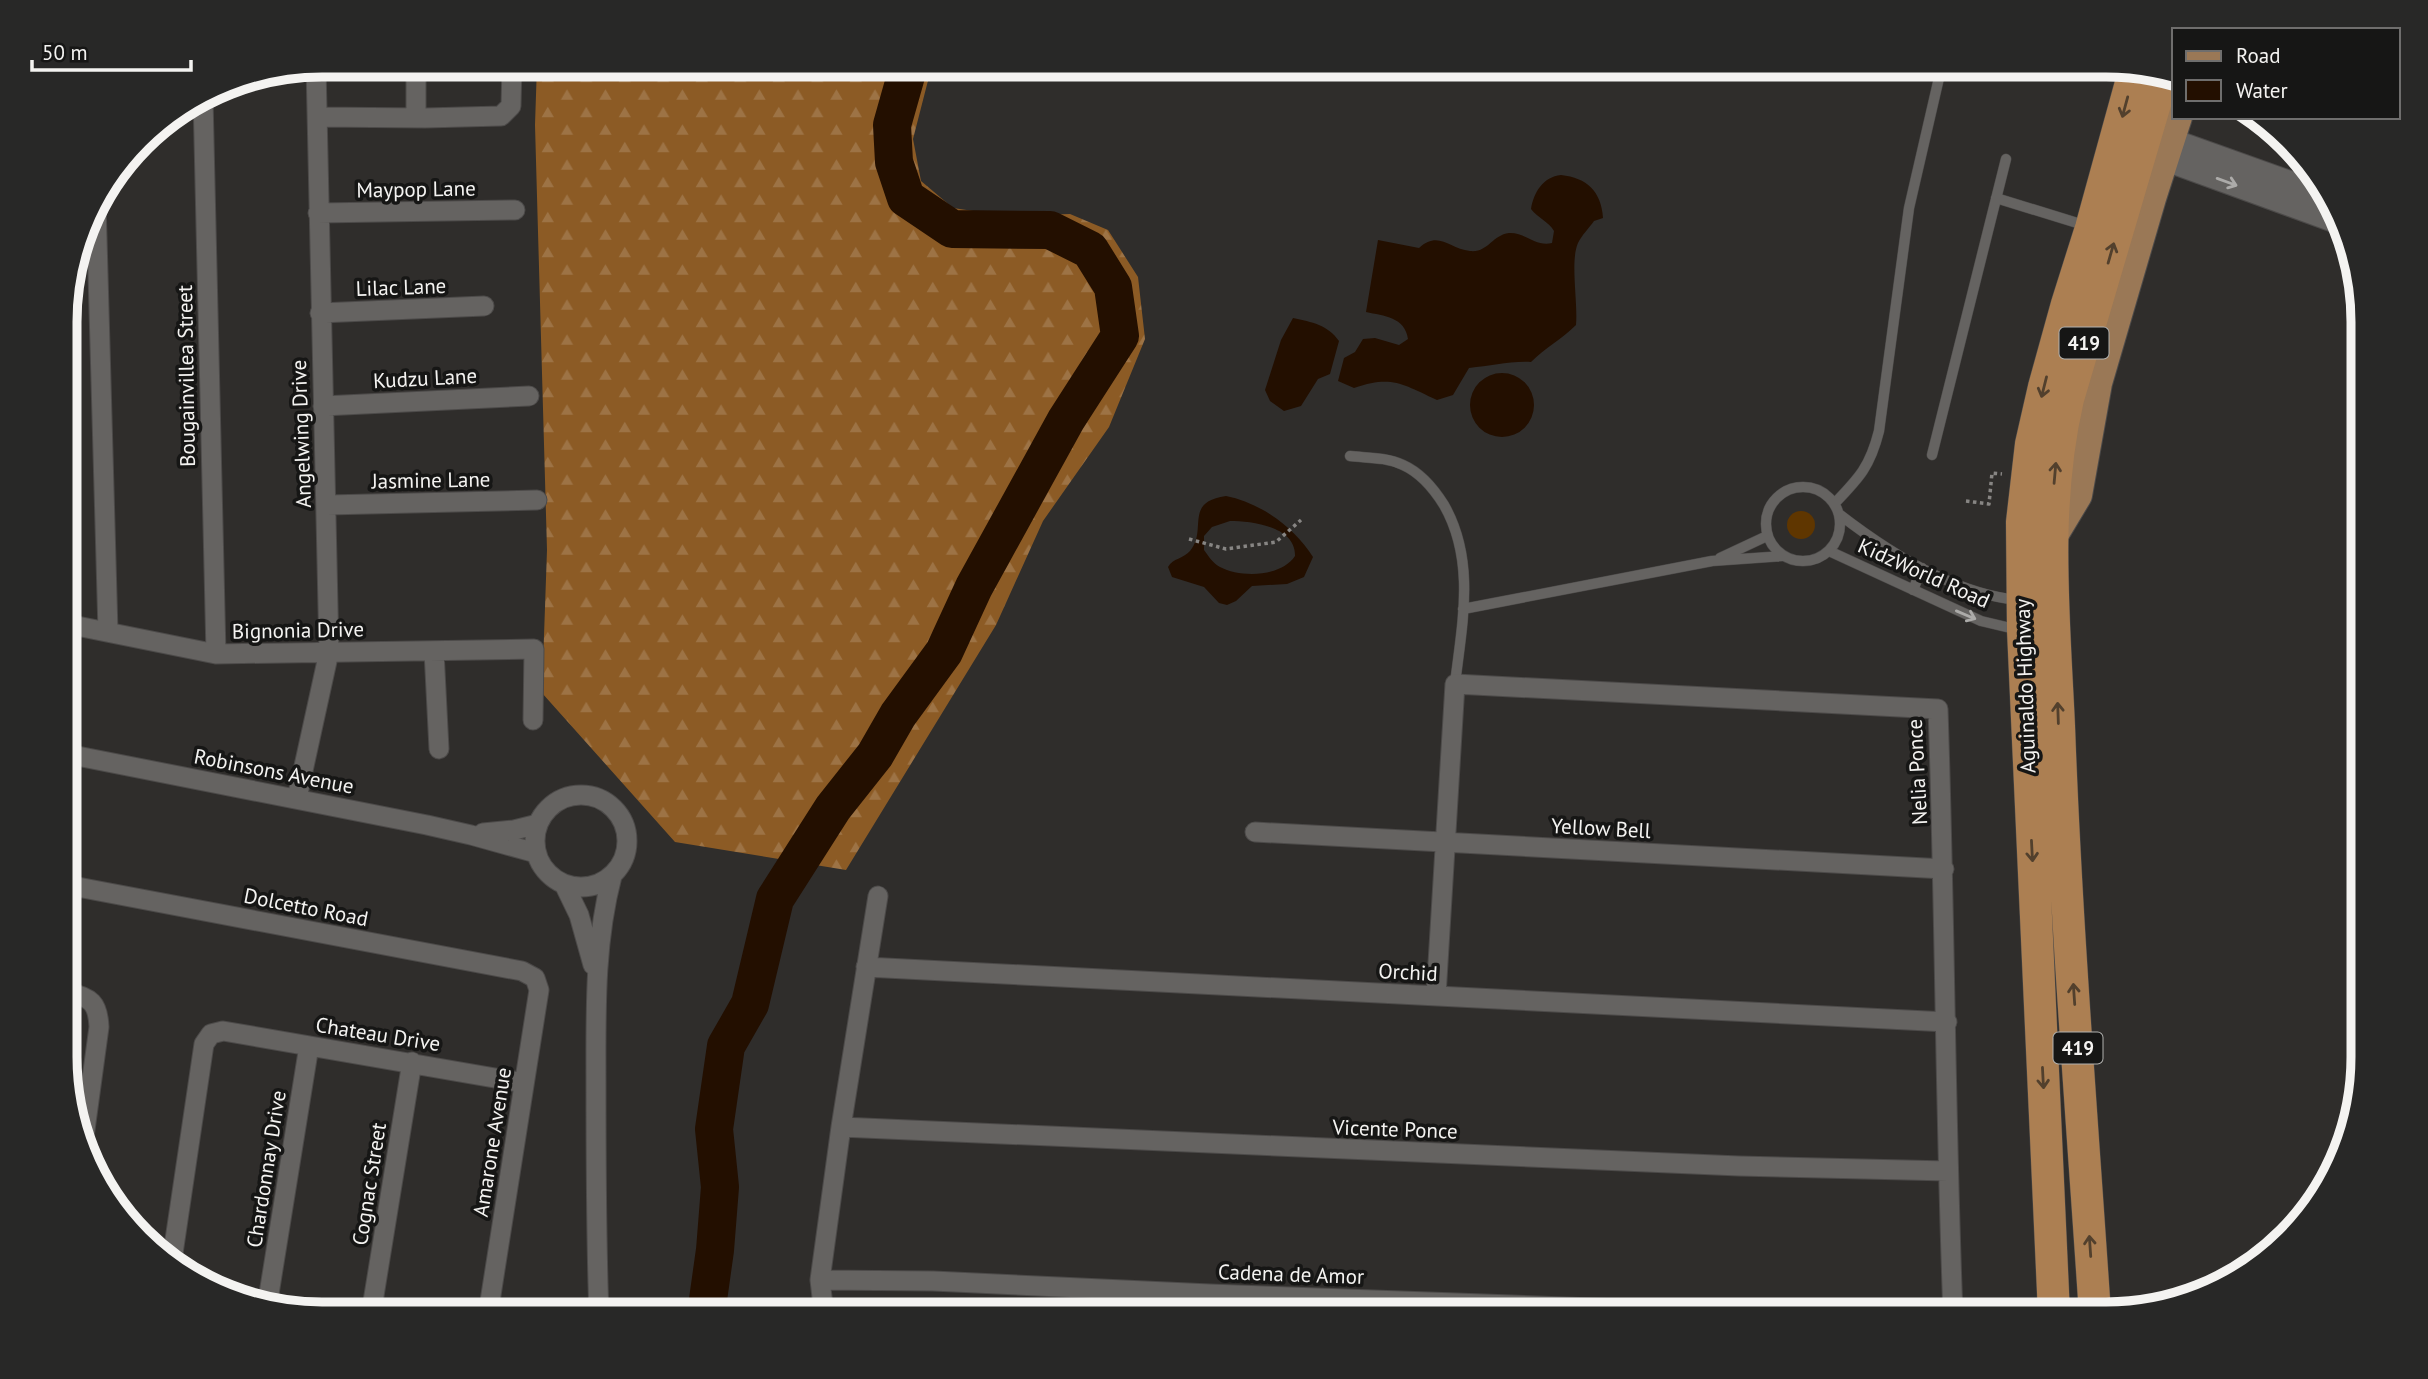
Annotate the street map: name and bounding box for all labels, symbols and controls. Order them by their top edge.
scale bar [32,28,191,72]
legend [2172,28,2400,119]
text: 50 m [42,39,88,66]
text: Road [2236,42,2280,69]
text: Water [2236,77,2288,104]
one-way arrow [2117,96,2130,118]
street label: Maypop Lane [356,174,476,204]
one-way arrow [2216,176,2238,189]
one-way arrow [2105,242,2118,264]
street label: Lilac Lane [355,272,447,302]
street label: Bougainvillea Street [171,285,201,467]
road number: 419 [2060,328,2108,358]
street label: Angelwing Drive [285,359,317,509]
street label: Kudzu Lane [372,362,478,394]
one-way arrow [2037,375,2050,398]
one-way arrow [2048,462,2061,485]
street label: Jasmine Lane [370,465,491,495]
street label: KidzWorld Road [1854,532,1994,614]
street label: Aguinaldo Highway [2008,598,2042,774]
one-way arrow [1955,609,1976,622]
street label: Bignonia Drive [232,615,364,645]
one-way arrow [2052,702,2065,725]
street label: Nelia Ponce [1901,718,1933,826]
street label: Robinsons Avenue [192,742,356,800]
street label: Yellow Bell [1551,812,1651,844]
one-way arrow [2026,839,2039,862]
street label: Dolcetto Road [242,882,370,932]
street label: Orchid [1378,957,1438,987]
one-way arrow [2068,983,2081,1006]
street label: Chateau Drive [314,1011,442,1057]
road number: 419 [2054,1032,2102,1064]
street label: Amarone Avenue [467,1065,517,1219]
one-way arrow [2037,1067,2050,1090]
street label: Chardonnay Drive [240,1089,292,1249]
street label: Vicente Ponce [1331,1113,1458,1145]
street label: Cognac Street [346,1121,392,1247]
one-way arrow [2084,1234,2097,1257]
street label: Cadena de Amor [1217,1258,1365,1290]

